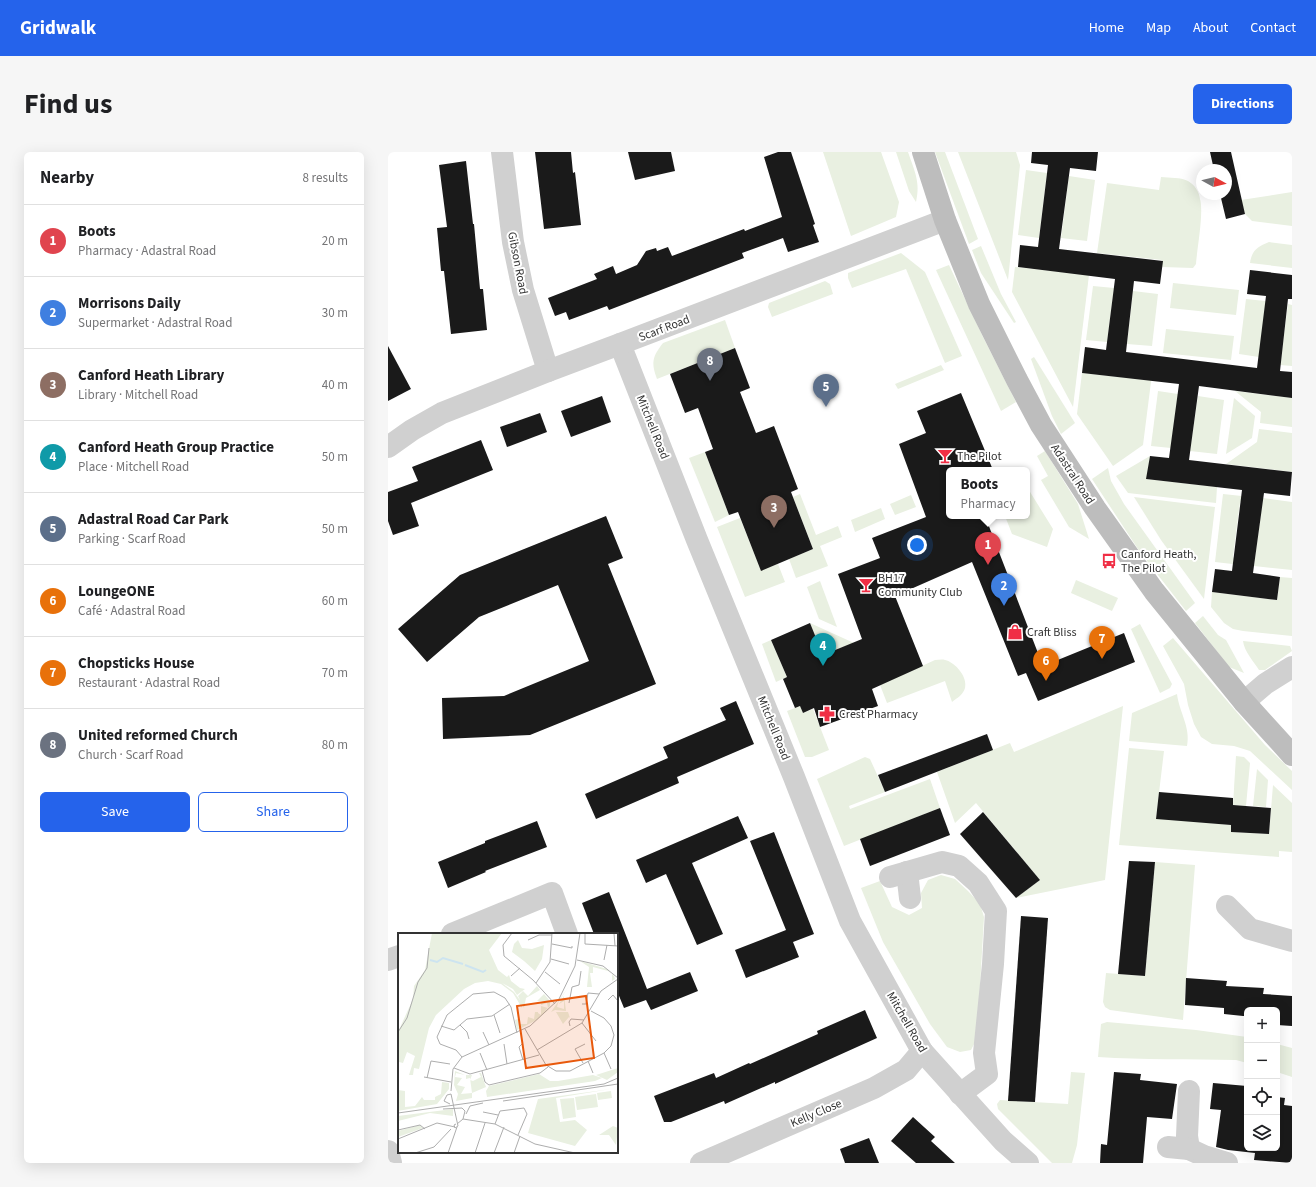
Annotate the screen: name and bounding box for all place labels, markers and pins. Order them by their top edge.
pin: 8 [697,348,723,381]
pin: 5 [813,374,839,407]
bar icon: The Pilot [936,447,954,465]
place label: The Pilot [957,448,1001,465]
pin: 3 [761,495,787,528]
pin: 1 [975,532,1001,565]
place label: Canford Heath, The Pilot [1121,546,1197,577]
bus stop icon: Canford Heath, The Pilot [1100,552,1118,570]
place label: BH17 Community Club [878,570,963,601]
pin: 2 [991,573,1017,606]
bar icon: BH17 Community Club [857,576,875,594]
shop icon: Craft Bliss [1006,623,1024,641]
place label: Craft Bliss [1027,624,1076,641]
pin: 7 [1089,626,1115,659]
pin: 4 [810,633,836,666]
pin: 6 [1033,648,1059,681]
pharmacy icon: Crest Pharmacy [818,705,836,723]
place label: Crest Pharmacy [839,706,918,723]

